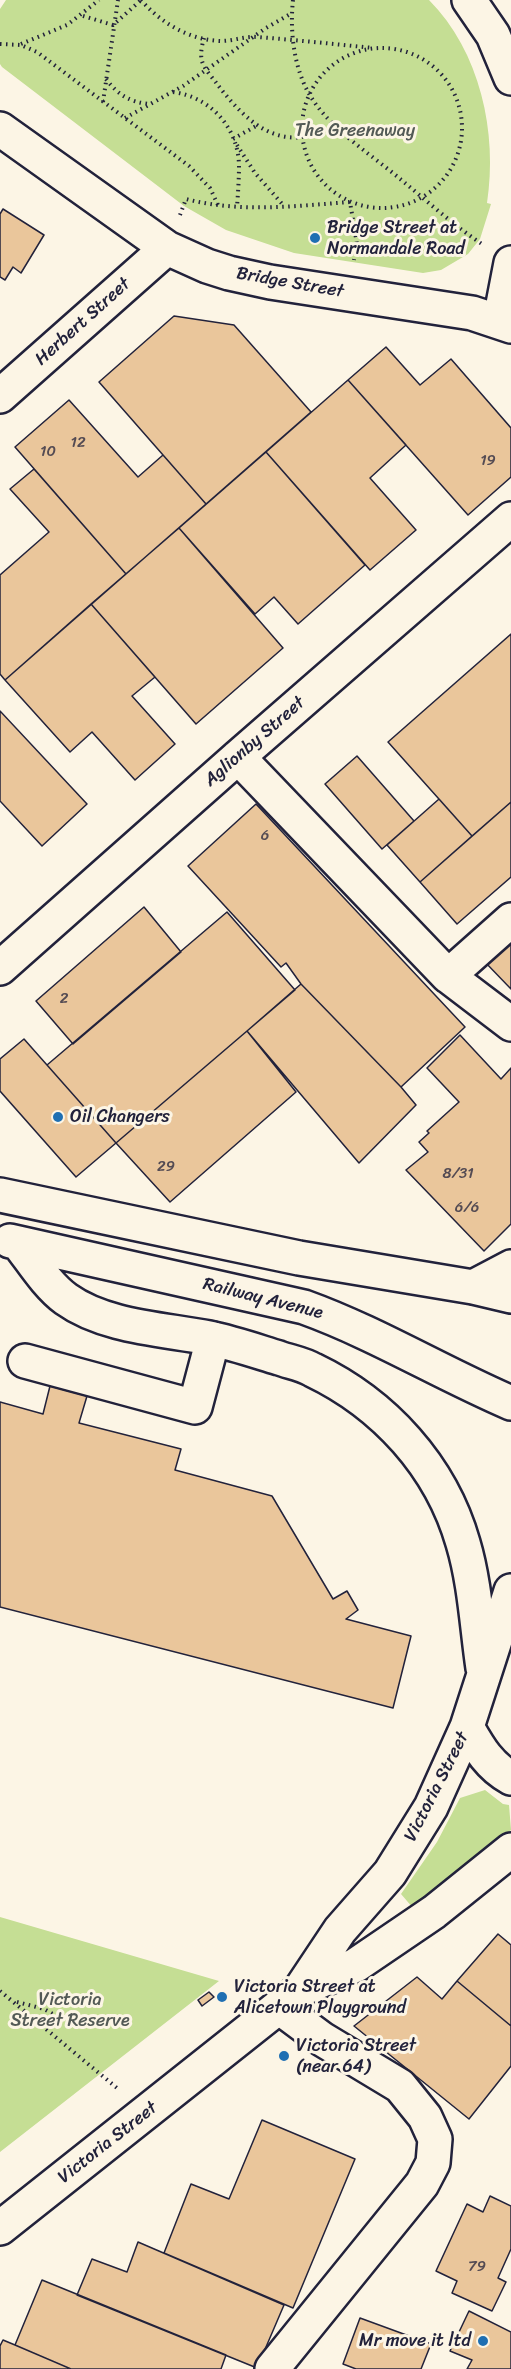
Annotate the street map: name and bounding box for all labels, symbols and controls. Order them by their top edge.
park label: The Greenaway [295,120,415,142]
place label: Bridge Street at Normandale Road [327,217,465,260]
marker: Bridge Street at Normandale Road [308,231,322,245]
street label: Bridge Street [235,263,345,303]
street label: Herbert Street [31,274,135,370]
house number: 12 [70,434,86,452]
house number: 10 [40,443,56,461]
house number: 19 [480,452,496,470]
street label: Aglionby Street [200,692,310,792]
house number: 6 [261,827,269,845]
house number: 2 [60,990,68,1008]
place label: Oil Changers [70,1106,170,1128]
marker: Oil Changers [51,1110,65,1124]
house number: 29 [157,1158,175,1176]
house number: 8/31 [442,1165,474,1183]
house number: 6/6 [455,1199,479,1217]
street label: Railway Avenue [201,1274,325,1324]
street label: Victoria Street [400,1729,474,1845]
place label: Victoria Street at Alicetown Playground [234,1976,406,2018]
park label: Victoria Street Reserve [10,1989,130,2032]
marker: Victoria Street at Alicetown Playground [215,1990,229,2004]
place label: Victoria Street (near 64) [296,2035,416,2078]
marker: Victoria Street (near 64) [277,2049,291,2063]
street label: Victoria Street [54,2098,162,2188]
house number: 79 [468,2258,486,2276]
place label: Mr move it ltd [359,2330,471,2352]
marker: Mr move it ltd [476,2334,490,2348]

